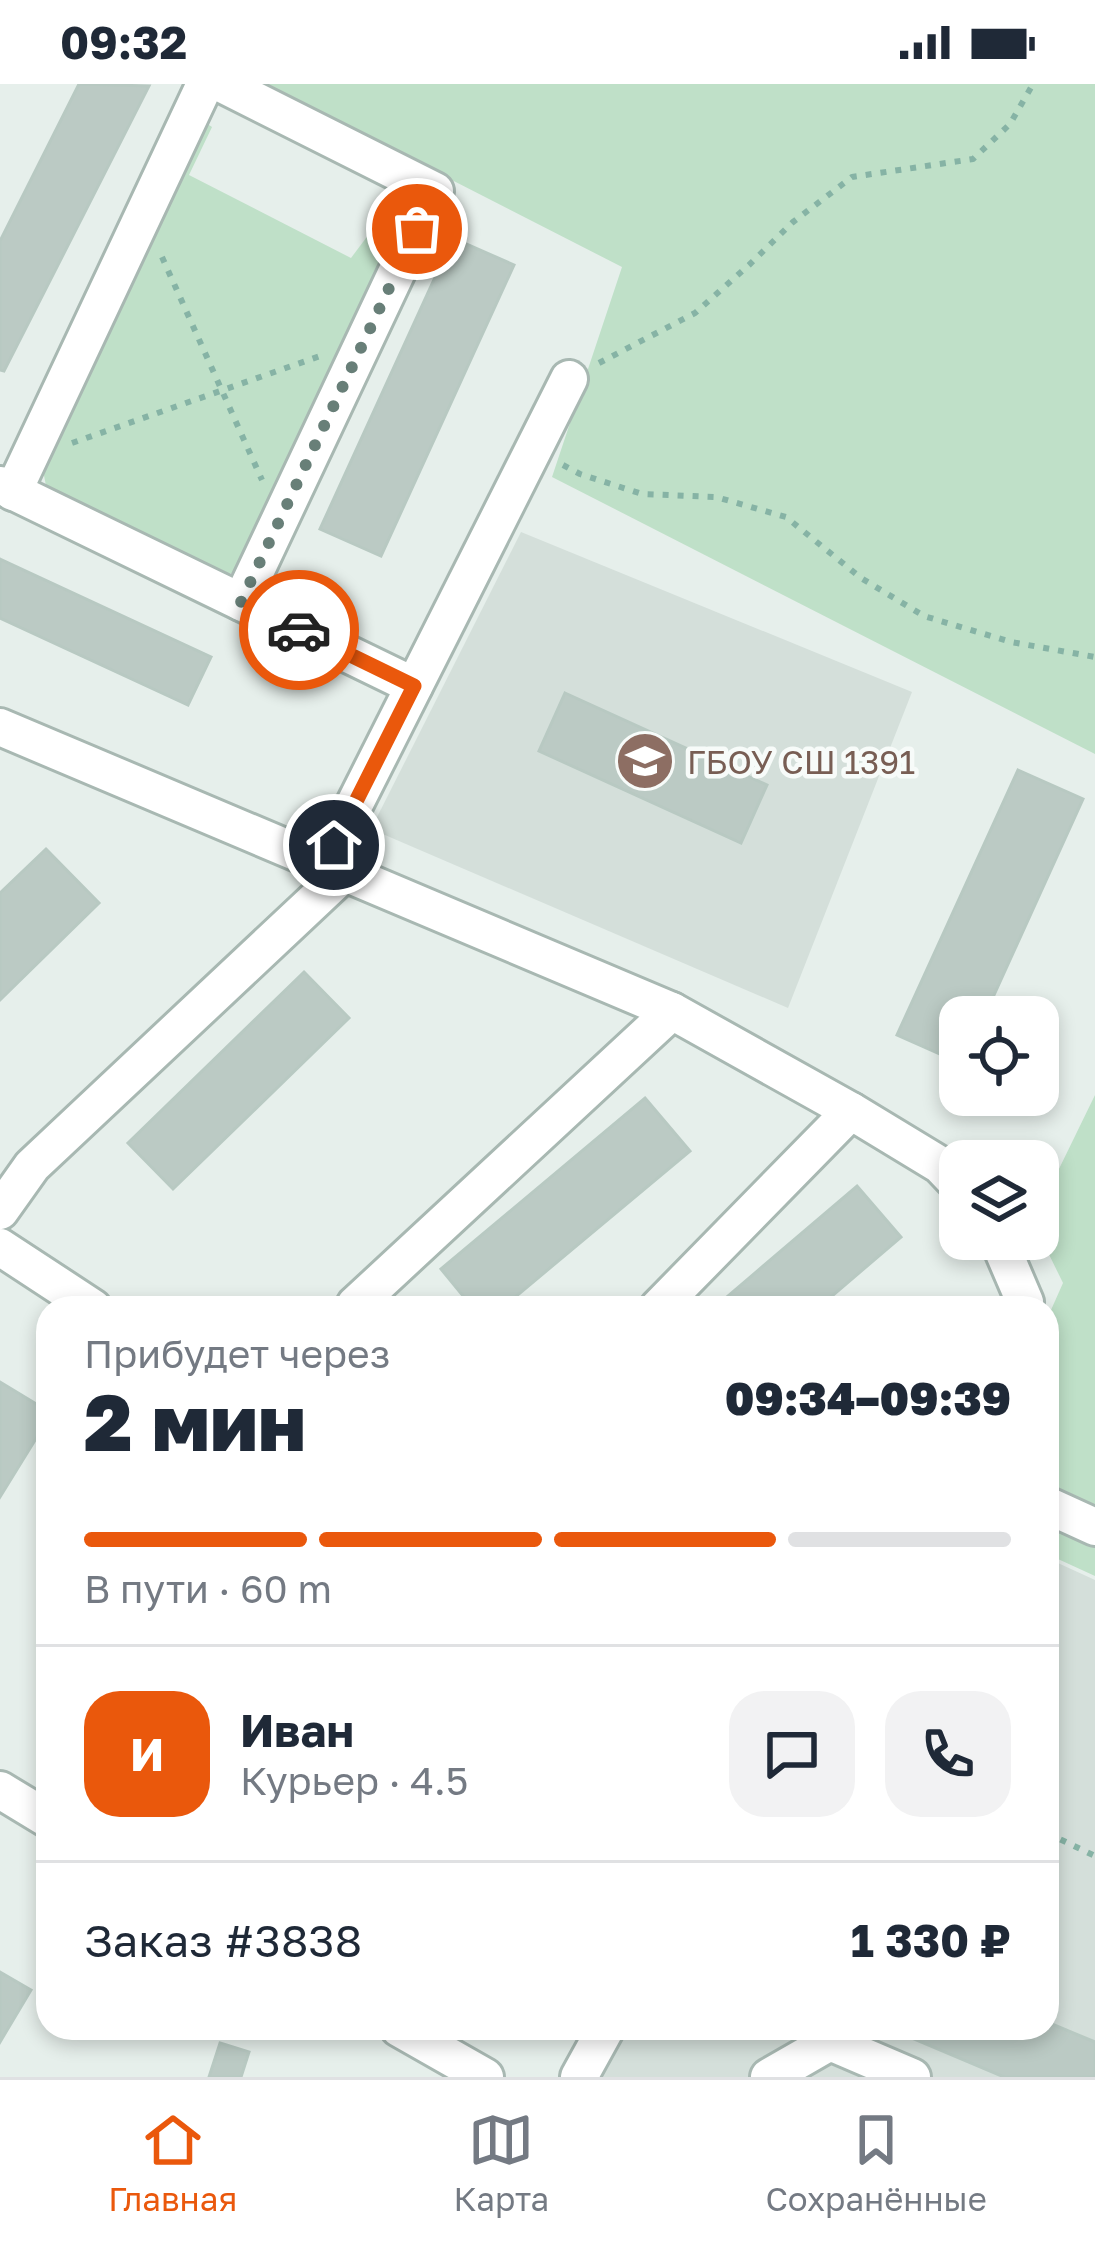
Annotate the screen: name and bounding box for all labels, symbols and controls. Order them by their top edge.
text: 09:32 [60,15,187,69]
pin [366,178,468,280]
icon: bag [384,196,450,262]
courier [239,570,359,690]
icon: car [266,597,332,663]
school or university icon: ГБОУ СШ 1391 [614,730,676,792]
place label: ГБОУ СШ 1391 [687,742,915,781]
pin [283,794,385,896]
icon: home [301,812,367,878]
map controls [939,996,1059,1260]
button: locate [939,996,1059,1116]
button: layers [939,1140,1059,1260]
text: Прибудет через [84,1330,390,1377]
text: 09:34–09:39 [725,1371,1011,1425]
text: 2 мин [84,1375,306,1468]
text: В пути · 60 m [84,1565,332,1612]
button: chat [729,1691,855,1817]
button: phone [885,1691,1011,1817]
text: Иван [240,1703,354,1757]
text: И [130,1727,164,1781]
text: Курьер · 4.5 [240,1757,468,1804]
text: Заказ #3838 [84,1913,362,1967]
text: 1 330 ₽ [851,1913,1011,1967]
tab: Главная [108,2107,237,2218]
tab: Карта [454,2107,549,2218]
tab: Сохранённые [765,2107,987,2218]

